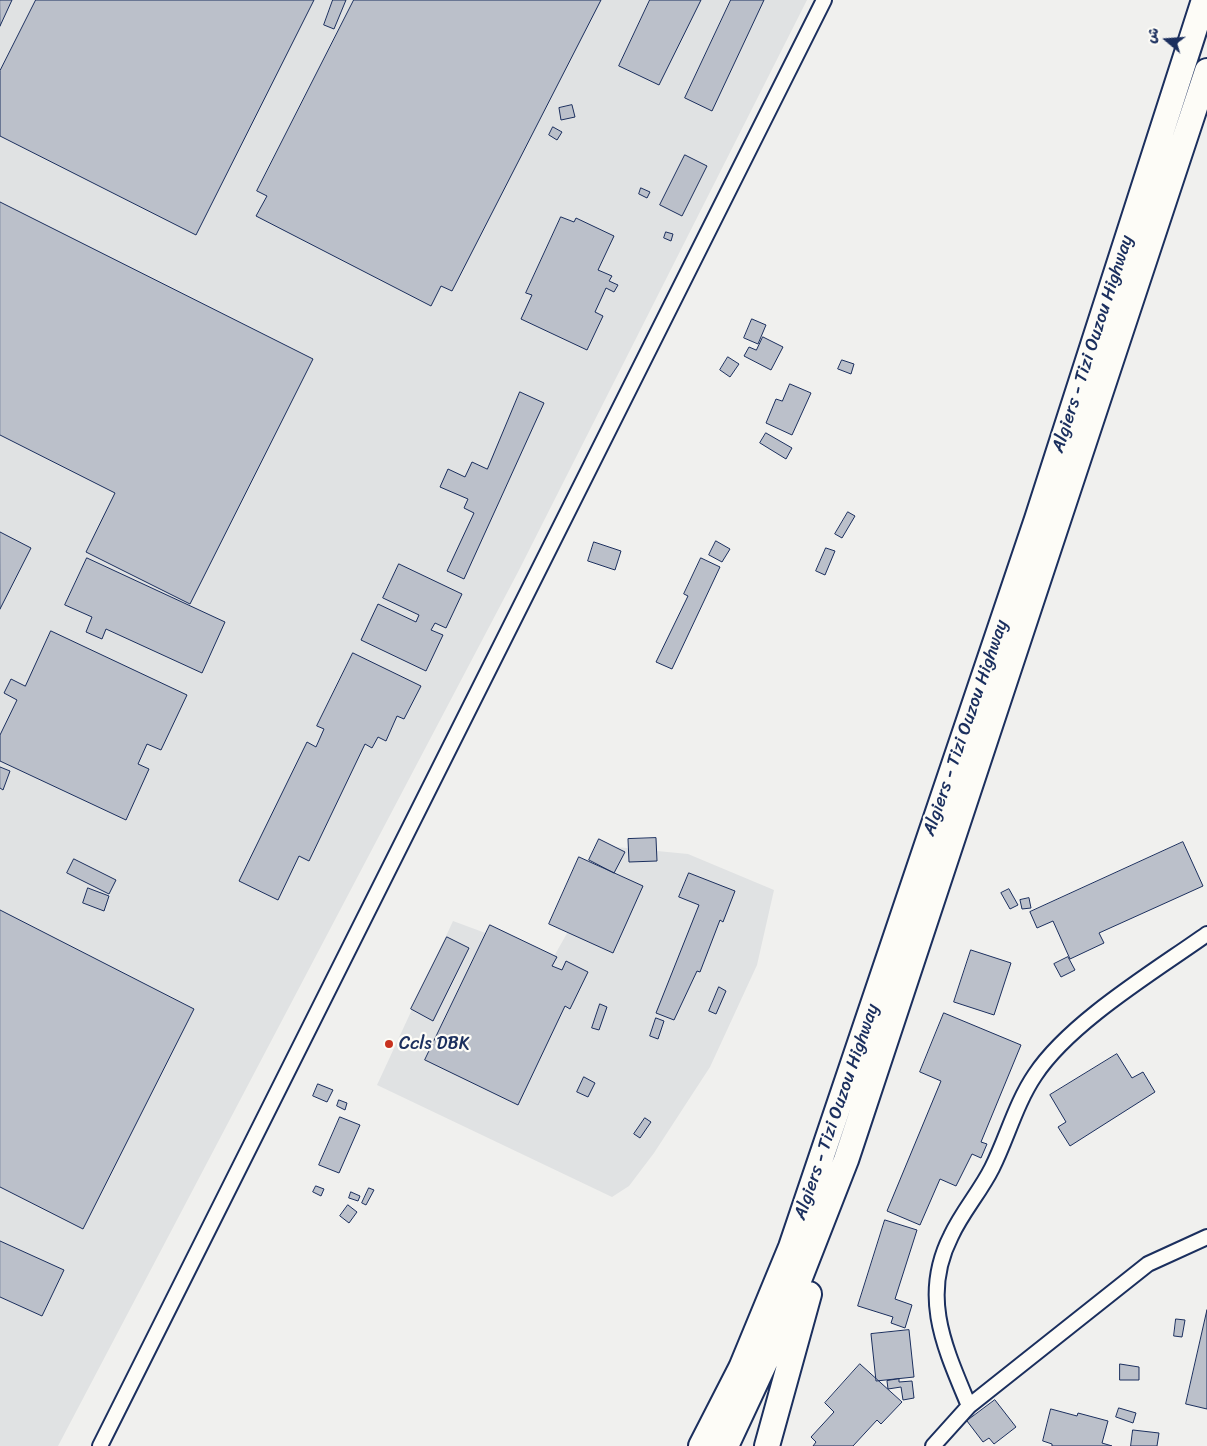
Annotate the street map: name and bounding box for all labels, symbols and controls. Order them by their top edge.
north arrow [1142,15,1192,65]
text: ش [1138,24,1167,46]
street label: Algiers - Tizi Ouzou Highway [1048,233,1138,455]
street label: Algiers - Tizi Ouzou Highway [919,617,1013,839]
street label: Algiers - Tizi Ouzou Highway [790,1001,884,1223]
place label: Ccls DBK [399,1033,470,1055]
marker: Ccls DBK [383,1038,395,1050]

